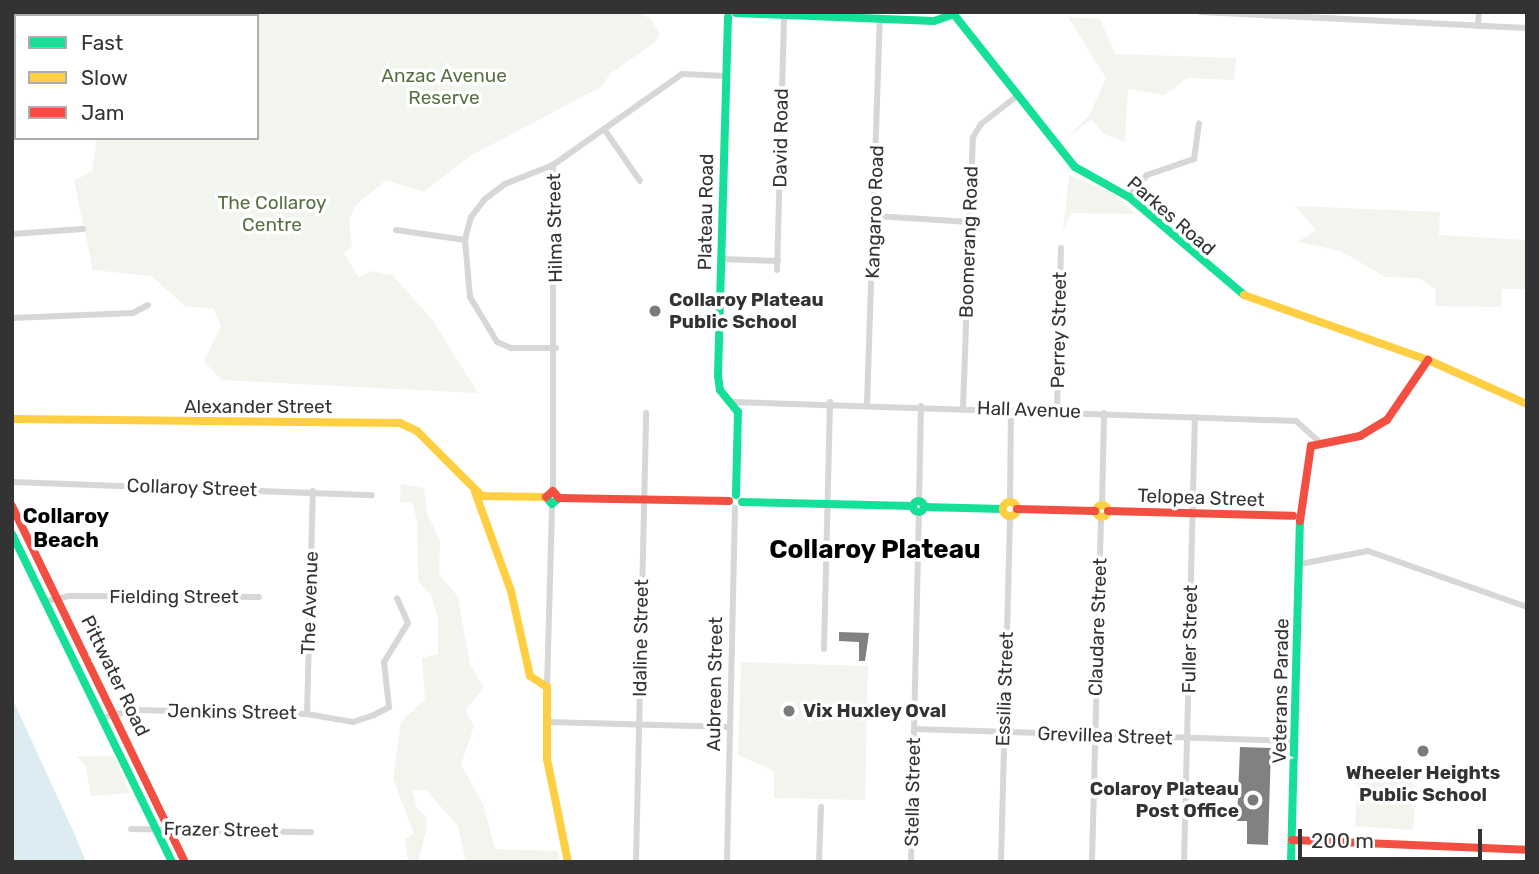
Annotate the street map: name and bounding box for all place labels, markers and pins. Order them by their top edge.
place label: Collaroy Plateau Public School [669,289,824,333]
marker: Collaroy Plateau Public School [647,303,663,319]
place label: Vix Huxley Oval [803,700,947,722]
marker: Vix Huxley Oval [781,703,797,719]
marker: Wheeler Heights Public School [1415,743,1431,759]
place label: Wheeler Heights Public School [1346,762,1500,806]
place label: Colaroy Plateau Post Office [1089,778,1239,822]
marker: Colaroy Plateau Post Office [1245,792,1261,808]

